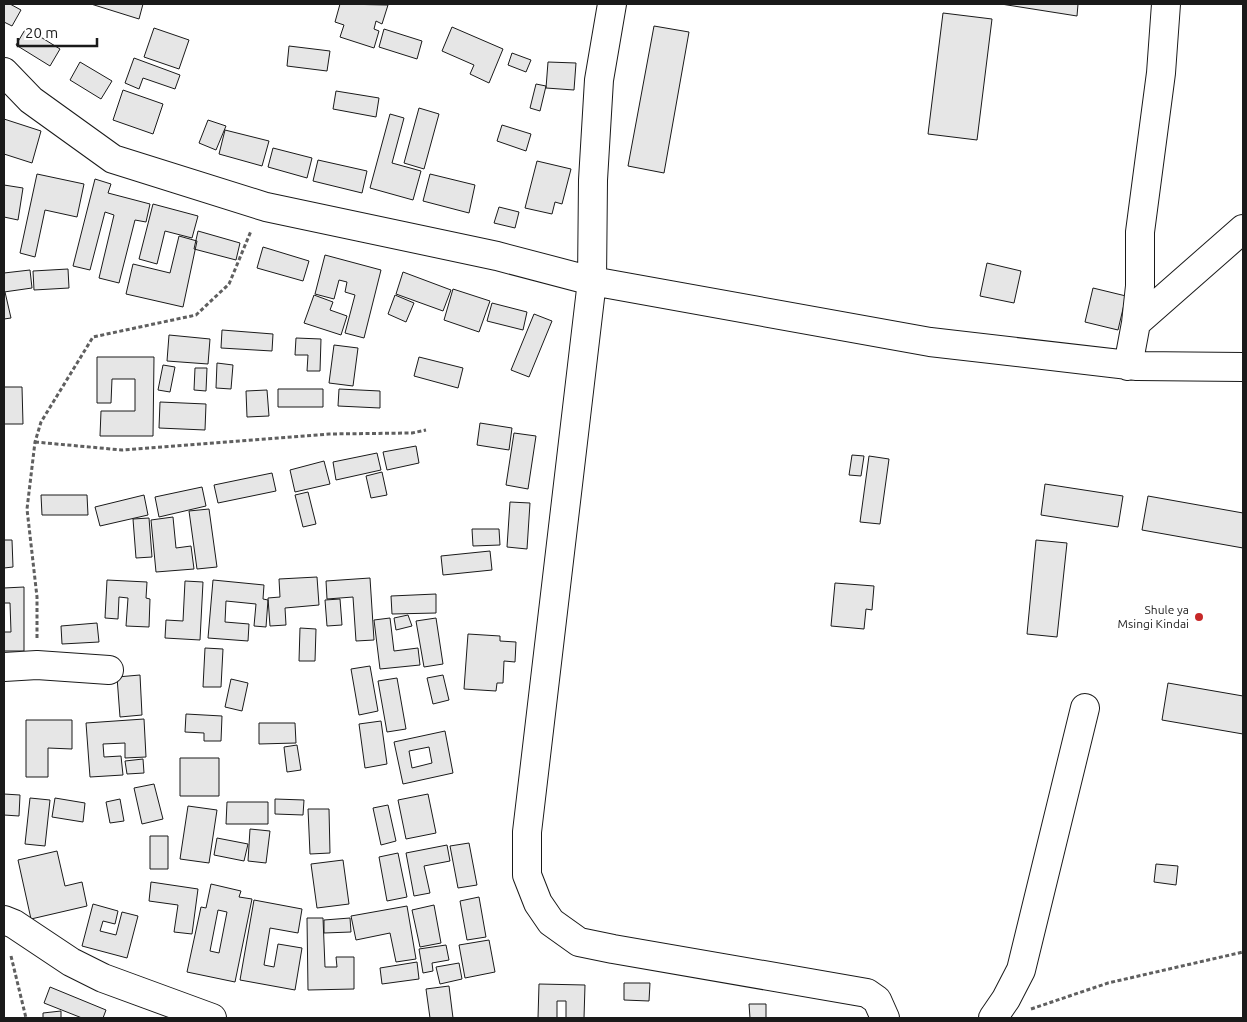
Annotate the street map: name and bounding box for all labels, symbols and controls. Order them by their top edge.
scale bar [18,15,96,47]
text: 20 m [25,24,58,41]
place label: Shule ya Msingi Kindai [1118,603,1189,630]
marker: Shule ya Msingi Kindai [1193,611,1205,623]

